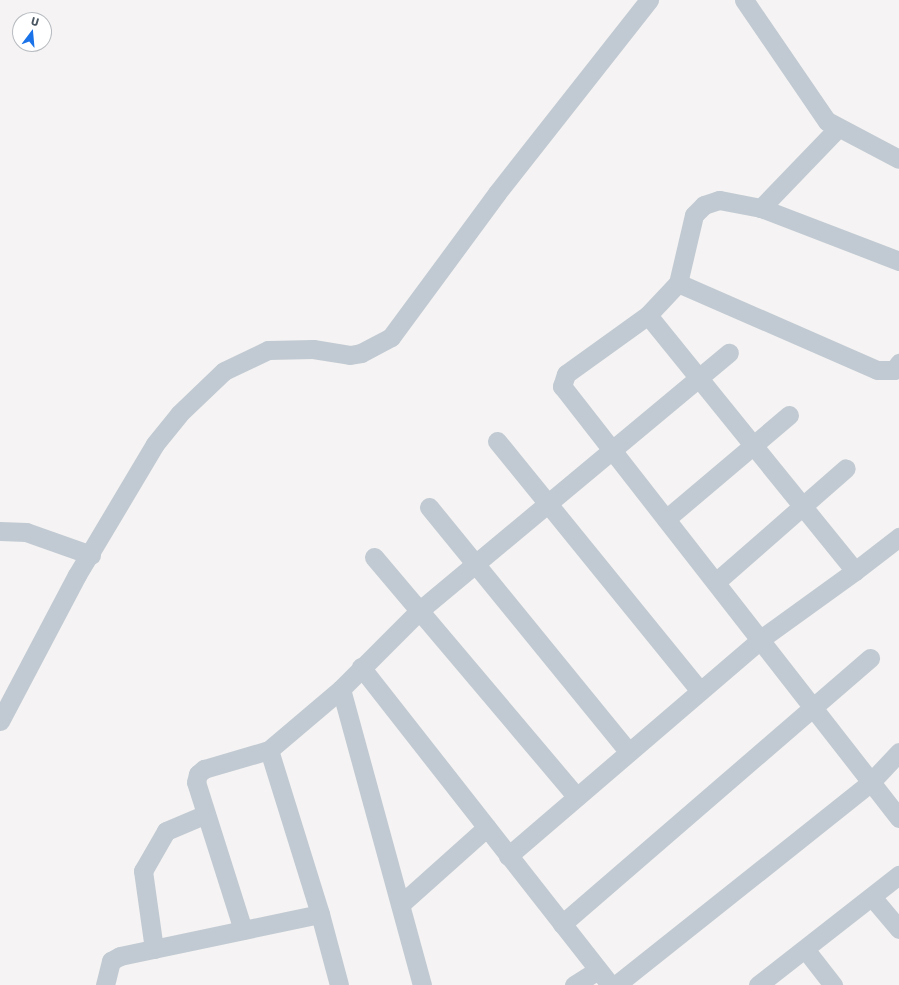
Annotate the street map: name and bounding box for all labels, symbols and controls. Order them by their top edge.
north arrow [12,12,52,52]
text: U [29,13,41,30]

